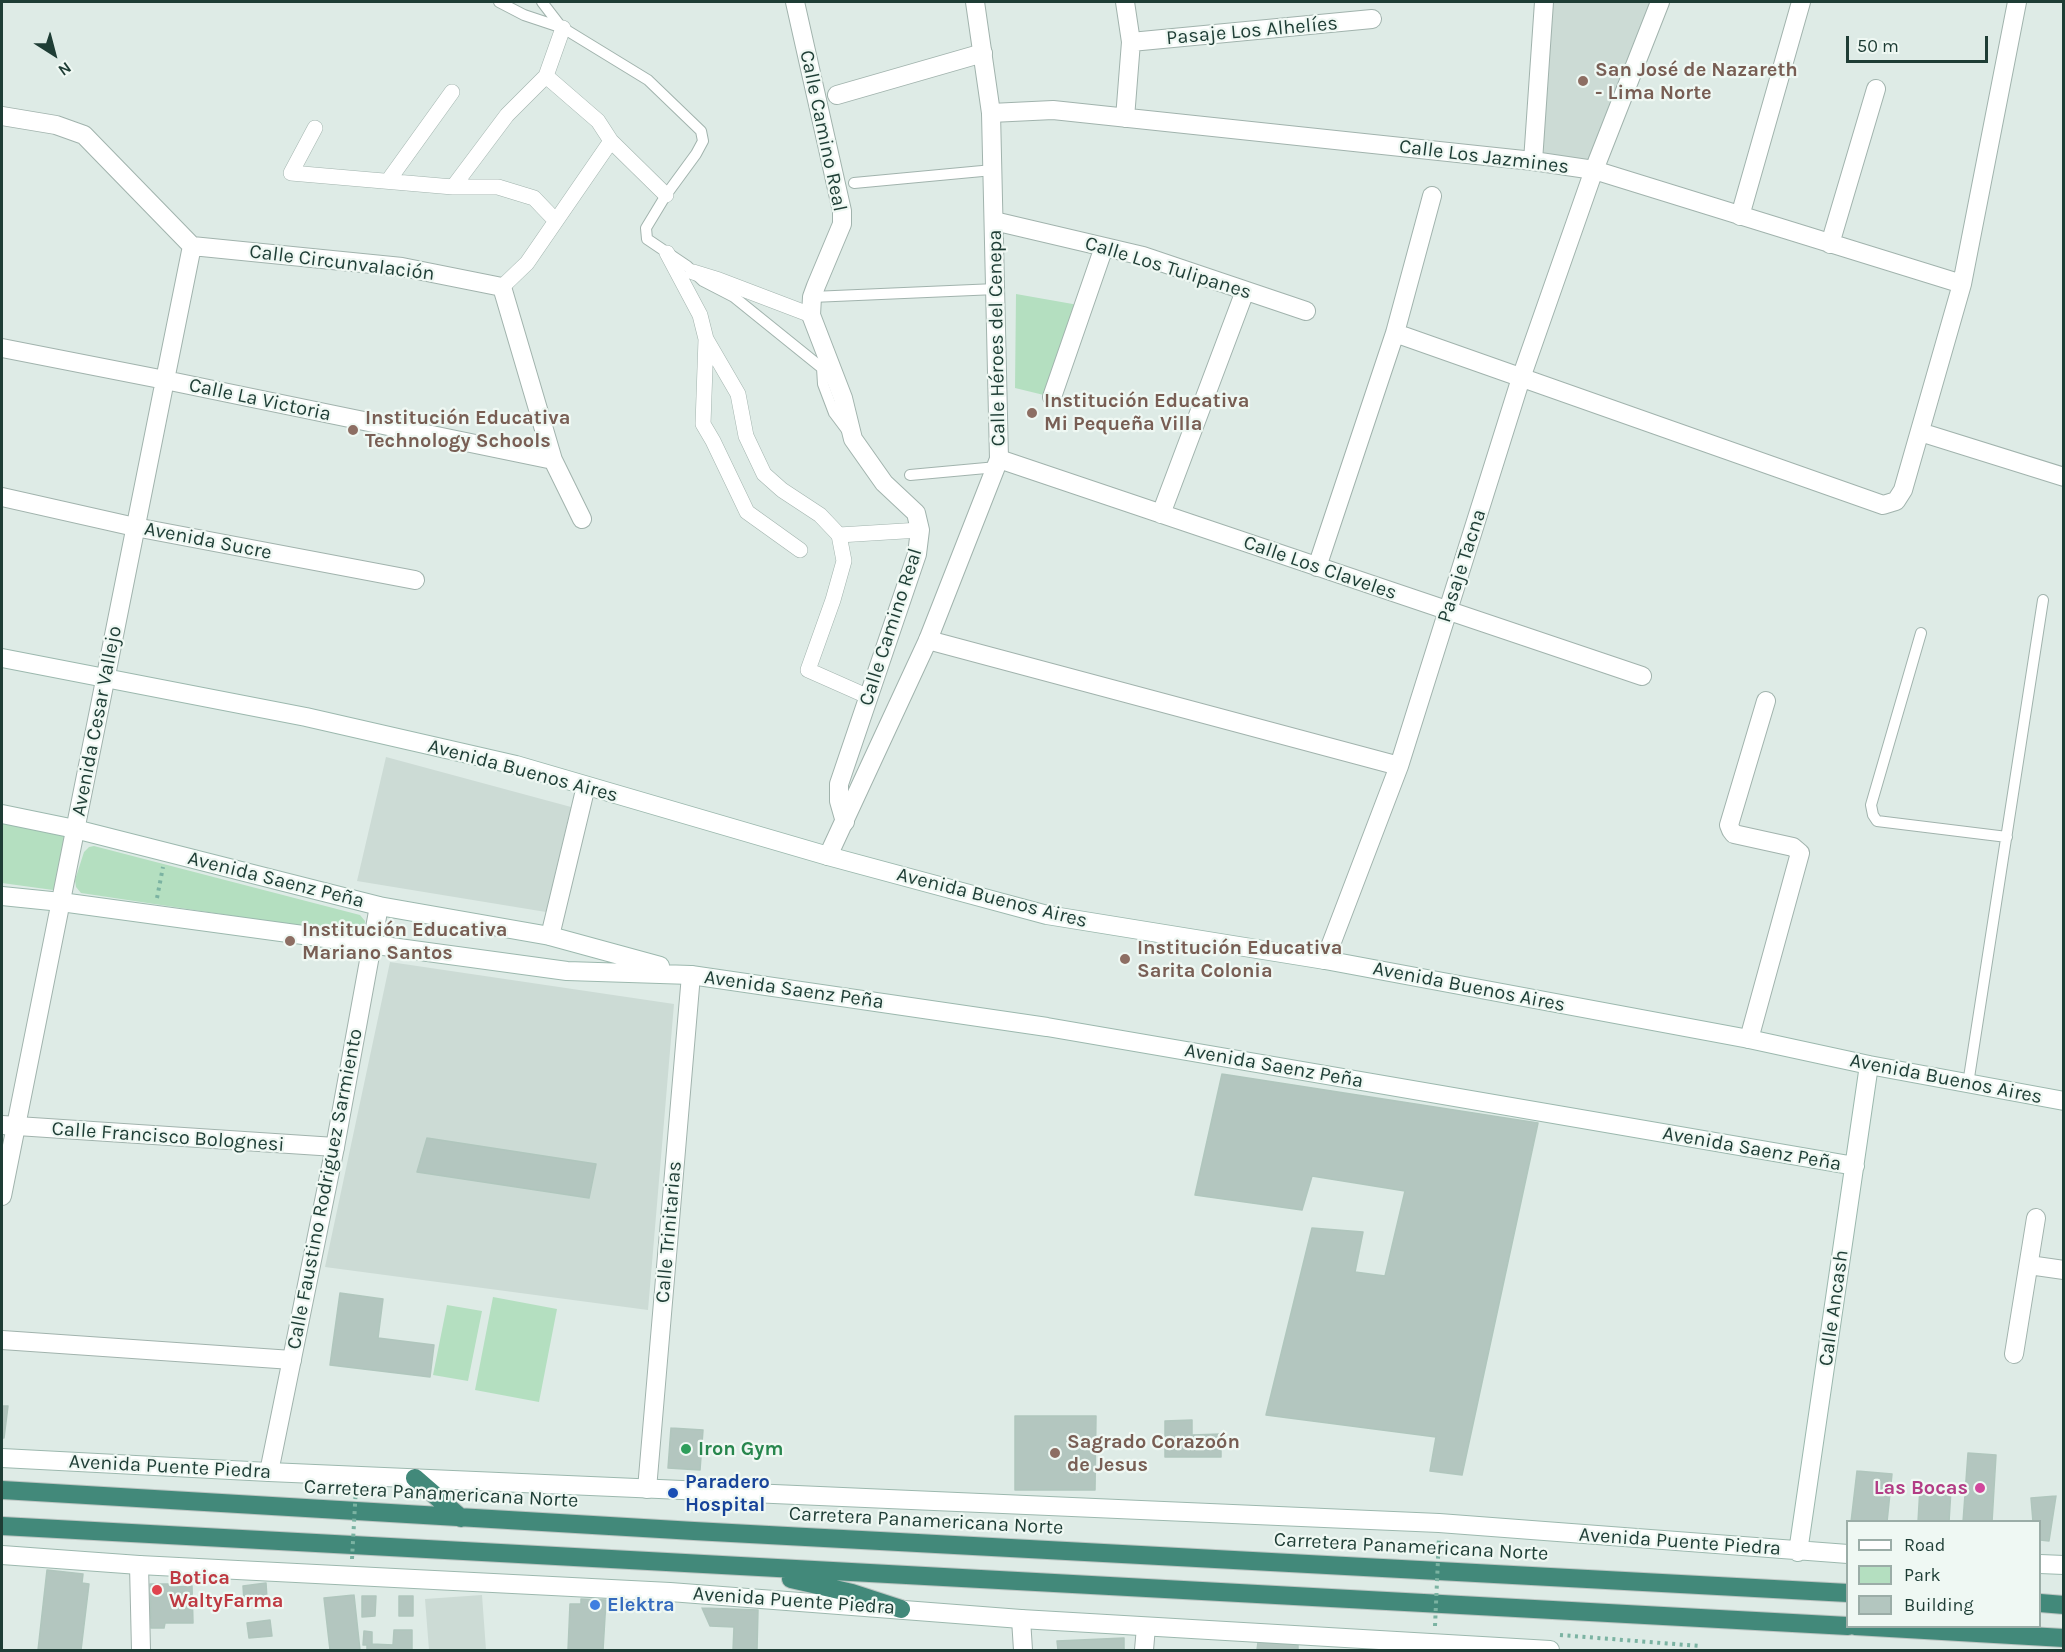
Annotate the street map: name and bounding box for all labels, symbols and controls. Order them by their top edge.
street label: Pasaje Los Alhelíes [1165,12,1339,50]
north arrow [24,24,84,84]
scale bar [1849,24,1992,62]
text: 50 m [1857,35,1899,57]
street label: Calle Camino Real [794,48,852,214]
text: N [55,58,75,80]
place label: San José de Nazareth - Lima Norte [1595,58,1798,105]
marker: San José de Nazareth - Lima Norte [1576,74,1590,88]
street label: Calle Los Jazmines [1398,135,1570,179]
street label: Calle Héroes del Cenepa [983,229,1011,447]
street label: Calle Los Tulipanes [1082,231,1254,305]
street label: Calle Circunvalación [248,240,436,286]
street label: Calle La Victoria [187,373,333,427]
place label: Institución Educativa Mi Pequeña Villa [1044,389,1249,436]
place label: Institución Educativa Technology Schools [365,406,570,453]
marker: Institución Educativa Mi Pequeña Villa [1025,406,1039,420]
marker: Institución Educativa Technology Schools [346,423,360,437]
street label: Pasaje Tacna [1432,506,1492,626]
street label: Avenida Sucre [142,517,274,565]
street label: Calle Los Claveles [1240,531,1400,605]
street label: Calle Camino Real [854,545,928,709]
street label: Avenida Cesar Vallejo [67,624,127,818]
street label: Avenida Buenos Aires [425,734,621,808]
street label: Avenida Saenz Peña [185,846,367,914]
street label: Avenida Buenos Aires [894,863,1090,933]
place label: Institución Educativa Mariano Santos [302,918,507,965]
marker: Institución Educativa Mariano Santos [283,934,297,948]
place label: Institución Educativa Sarita Colonia [1137,936,1342,983]
marker: Institución Educativa Sarita Colonia [1118,952,1132,966]
street label: Avenida Buenos Aires [1371,957,1567,1017]
street label: Avenida Saenz Peña [703,966,885,1014]
street label: Calle Faustino Rodriguez Sarmiento [282,1027,368,1351]
street label: Avenida Saenz Peña [1183,1038,1365,1094]
street label: Avenida Buenos Aires [1848,1049,2044,1109]
street label: Calle Francisco Bolognesi [51,1117,285,1157]
street label: Avenida Saenz Peña [1661,1121,1843,1177]
street label: Calle Trinitarias [651,1160,687,1304]
street label: Calle Ancash [1814,1248,1854,1368]
place label: Sagrado Corazoón de Jesus [1067,1430,1240,1477]
place label: Iron Gym [698,1437,783,1461]
marker: Iron Gym [679,1442,693,1456]
marker: Sagrado Corazoón de Jesus [1048,1446,1062,1460]
street label: Avenida Puente Piedra [68,1450,272,1484]
place label: Paradero Hospital [685,1470,770,1517]
street label: Carretera Panamericana Norte [303,1475,579,1513]
place label: Las Bocas [1874,1476,1968,1500]
marker: Las Bocas [1973,1481,1987,1495]
marker: Paradero Hospital [666,1486,680,1500]
street label: Carretera Panamericana Norte [788,1502,1064,1540]
legend [1846,1520,2041,1628]
street label: Avenida Puente Piedra [1578,1523,1782,1561]
street label: Carretera Panamericana Norte [1273,1528,1549,1566]
text: Road [1904,1534,1945,1556]
text: Park [1904,1564,1941,1586]
place label: Botica WaltyFarma [169,1566,284,1613]
street label: Avenida Puente Piedra [692,1582,896,1620]
marker: Botica WaltyFarma [150,1583,164,1597]
place label: Elektra [607,1593,675,1617]
text: Building [1904,1594,1974,1616]
marker: Elektra [588,1598,602,1612]

